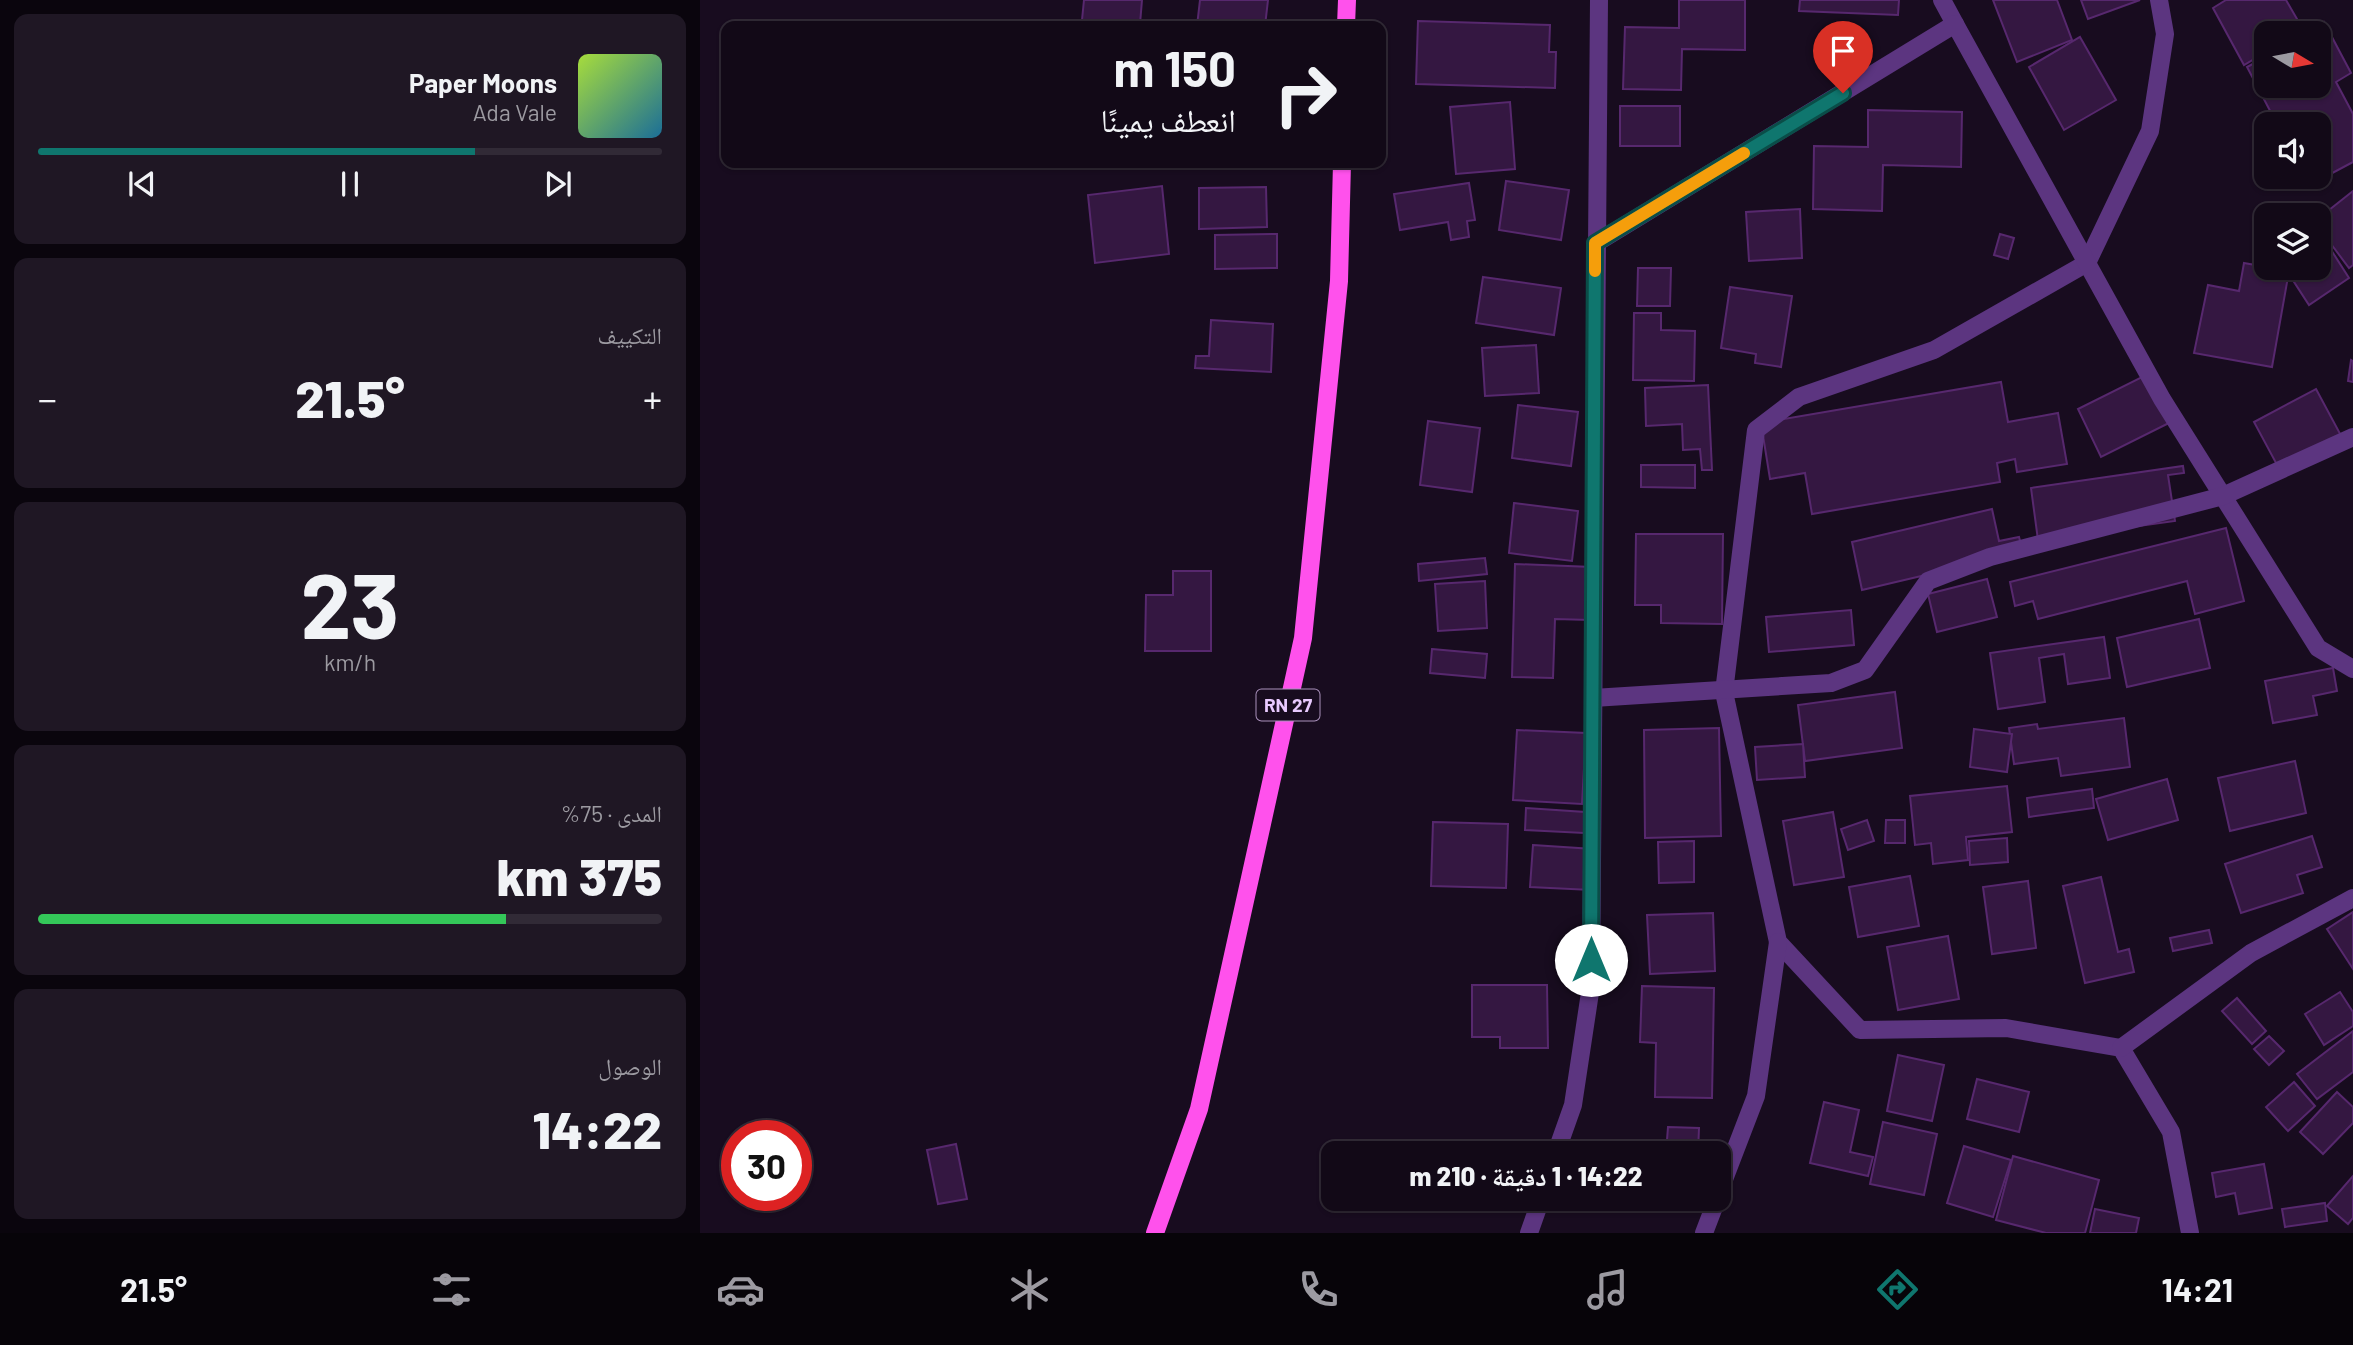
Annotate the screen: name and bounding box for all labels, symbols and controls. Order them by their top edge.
pin [1813,21,1873,93]
north arrow [2254,21,2331,98]
map controls [2254,21,2331,280]
icon: arrive [1824,32,1862,70]
text: 150 m [1114,38,1236,97]
icon: right [1260,49,1351,140]
text: Paper Moons [409,67,557,98]
text: Ada Vale [473,98,557,126]
text: انعطف يمينًا [1101,100,1236,138]
button: sound [2254,112,2331,189]
icon: previous [123,165,161,203]
icon: pause [331,165,369,203]
icon: next [539,165,577,203]
button: layers [2254,203,2331,280]
text: التكييف [597,321,662,349]
text: 21.5° [295,366,405,428]
text: − [38,375,57,421]
text: + [643,375,662,421]
text: 23 [301,548,399,657]
text: km/h [324,648,376,676]
road number: RN 27 [1256,690,1320,720]
text: المدى · 75% [561,799,662,827]
text: 375 km [496,844,662,906]
position arrow [1554,923,1628,997]
text: الوصول [598,1052,662,1080]
text: 14:22 [533,1097,662,1159]
speed limit sign: 30 [721,1120,812,1211]
text: 14:22 · 1 دقيقة · 210 m [1409,1160,1643,1191]
icon: filters [427,1265,476,1314]
icon: car [716,1265,765,1314]
icon: climate [1005,1265,1054,1314]
icon: phone [1294,1265,1343,1314]
icon: music [1583,1265,1632,1314]
icon: directions [1873,1265,1922,1314]
text: 21.5° [120,1270,187,1308]
text: 14:21 [2162,1270,2233,1308]

